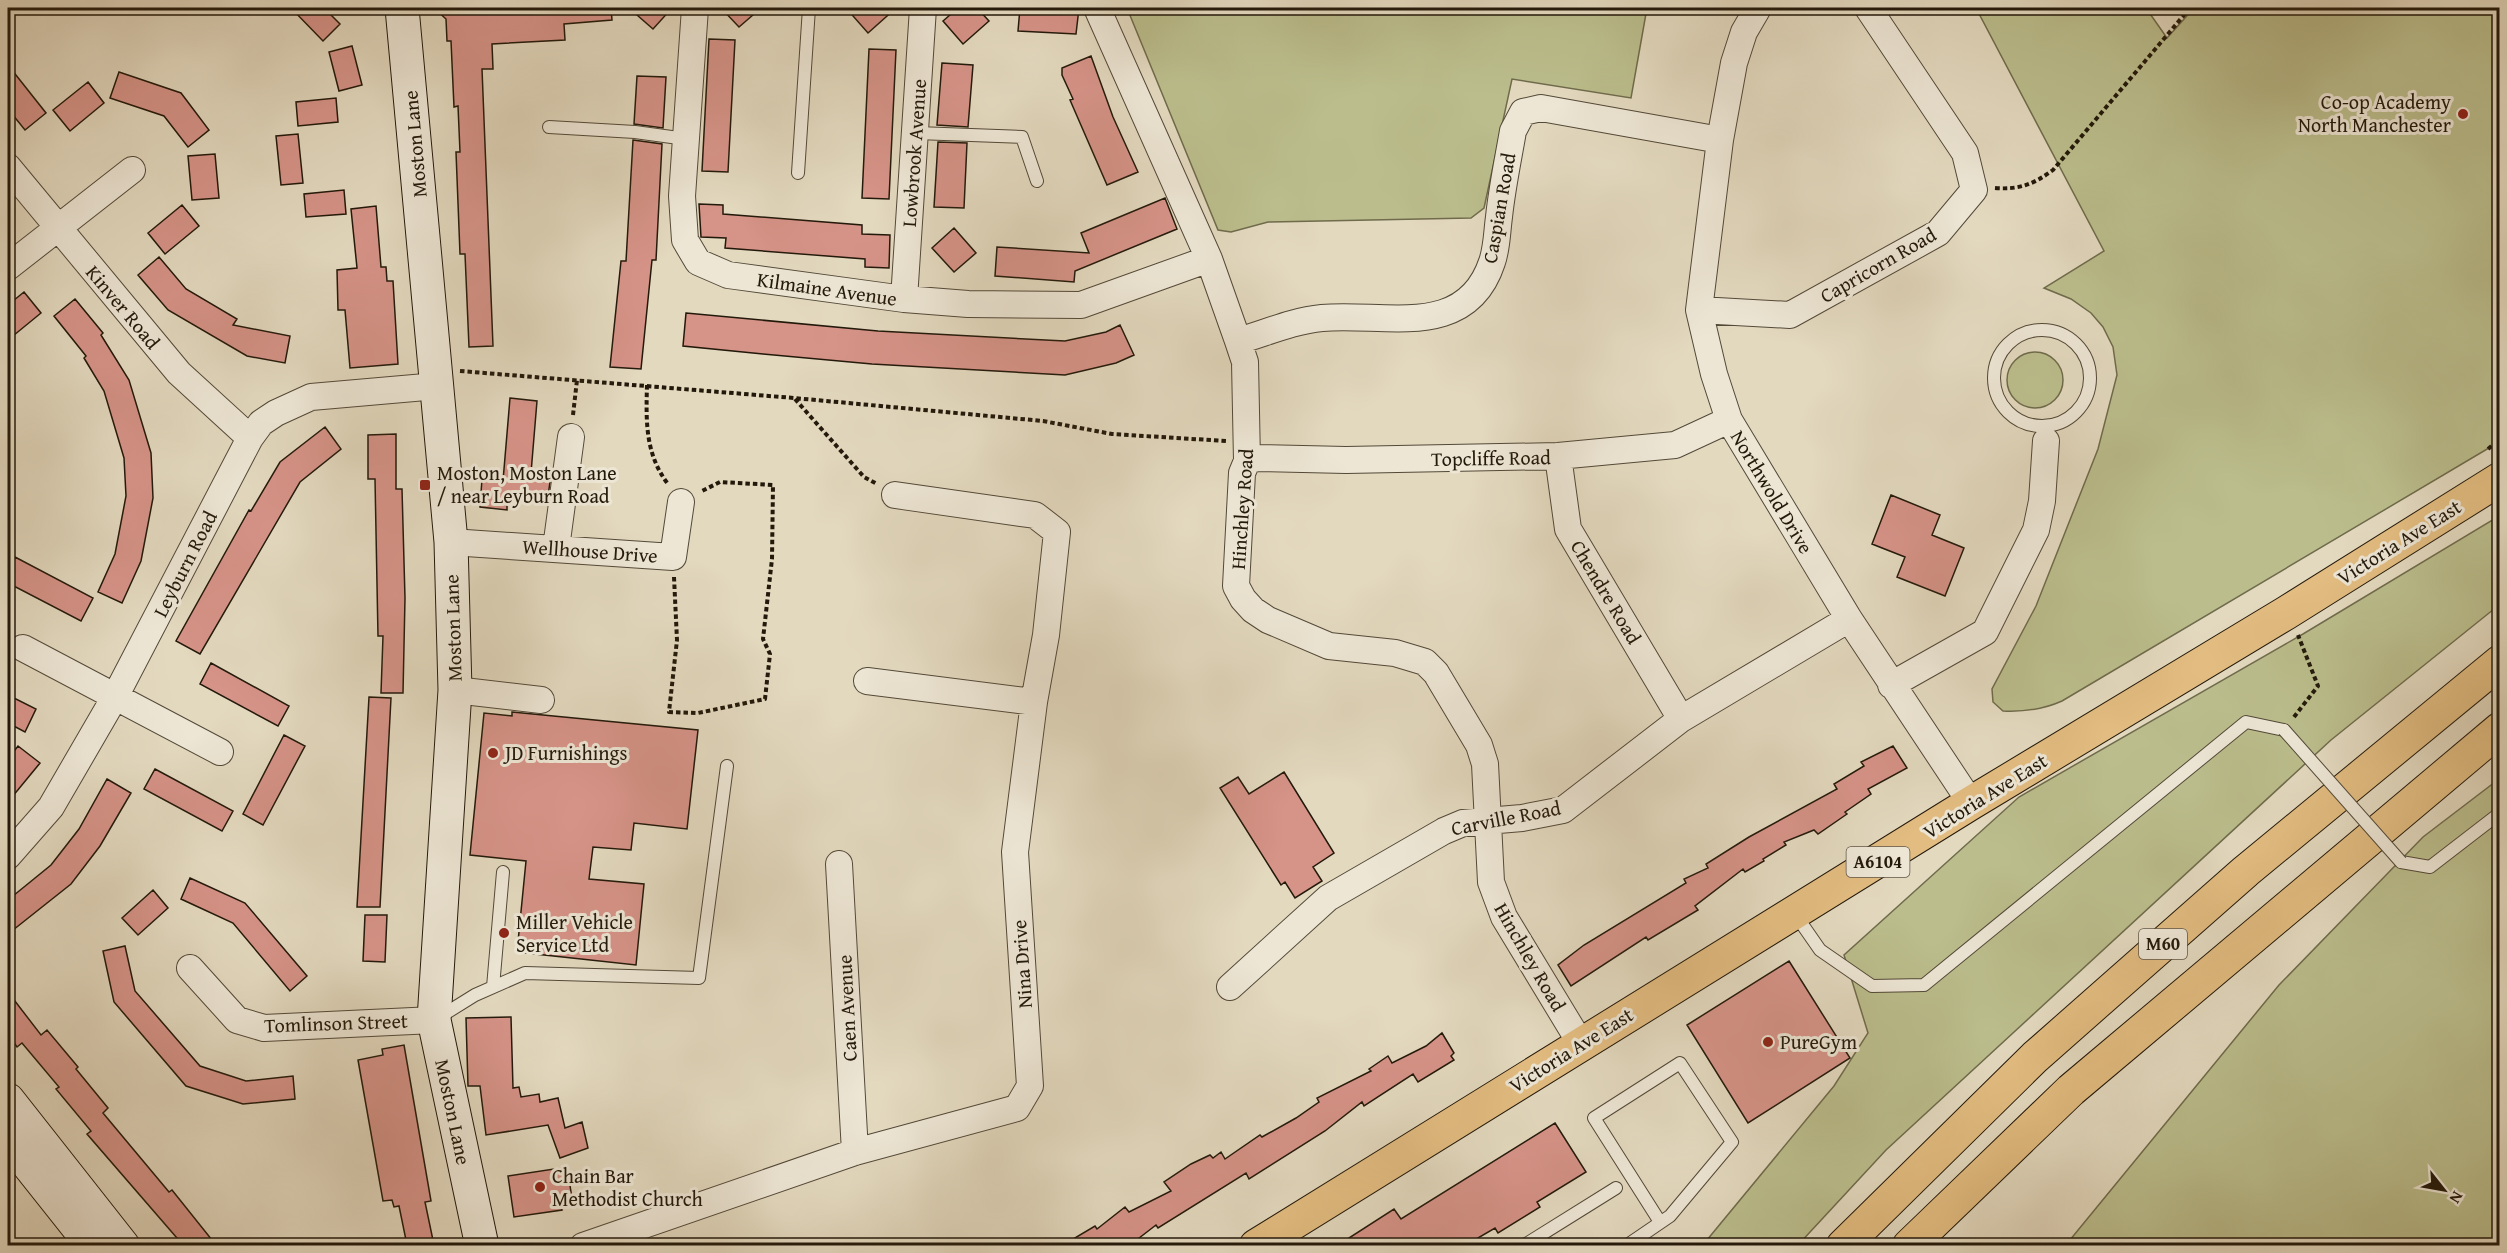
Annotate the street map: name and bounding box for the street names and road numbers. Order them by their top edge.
street label: Lowbrook Avenue [894,78,933,228]
street label: Moston Lane [395,89,434,199]
street label: Caspian Road [1475,150,1523,265]
street label: Capricorn Road [1814,219,1941,310]
street label: Kinver Road [79,258,167,355]
street label: Kilmaine Avenue [755,264,899,313]
street label: Northwold Drive [1724,424,1821,559]
street label: Topcliffe Road [1431,442,1551,473]
street label: Hinchley Road [1223,447,1260,570]
street label: Victoria Ave East [2331,492,2466,591]
street label: Leyburn Road [145,505,224,622]
street label: Wellhouse Drive [521,531,659,570]
street label: Chendre Road [1564,534,1649,650]
street label: Moston Lane [436,574,469,682]
street label: Victoria Ave East [1917,746,2052,845]
street label: Carville Road [1449,793,1563,842]
road number: A6104 [1846,847,1910,877]
street label: Hinchley Road [1488,897,1573,1017]
street label: Nina Drive [1004,919,1039,1009]
road number: M60 [2139,929,2187,959]
street label: Caen Avenue [829,954,864,1062]
street label: Victoria Ave East [1503,1000,1638,1099]
street label: Tomlinson Street [264,1005,408,1040]
street label: Moston Lane [428,1056,479,1167]

